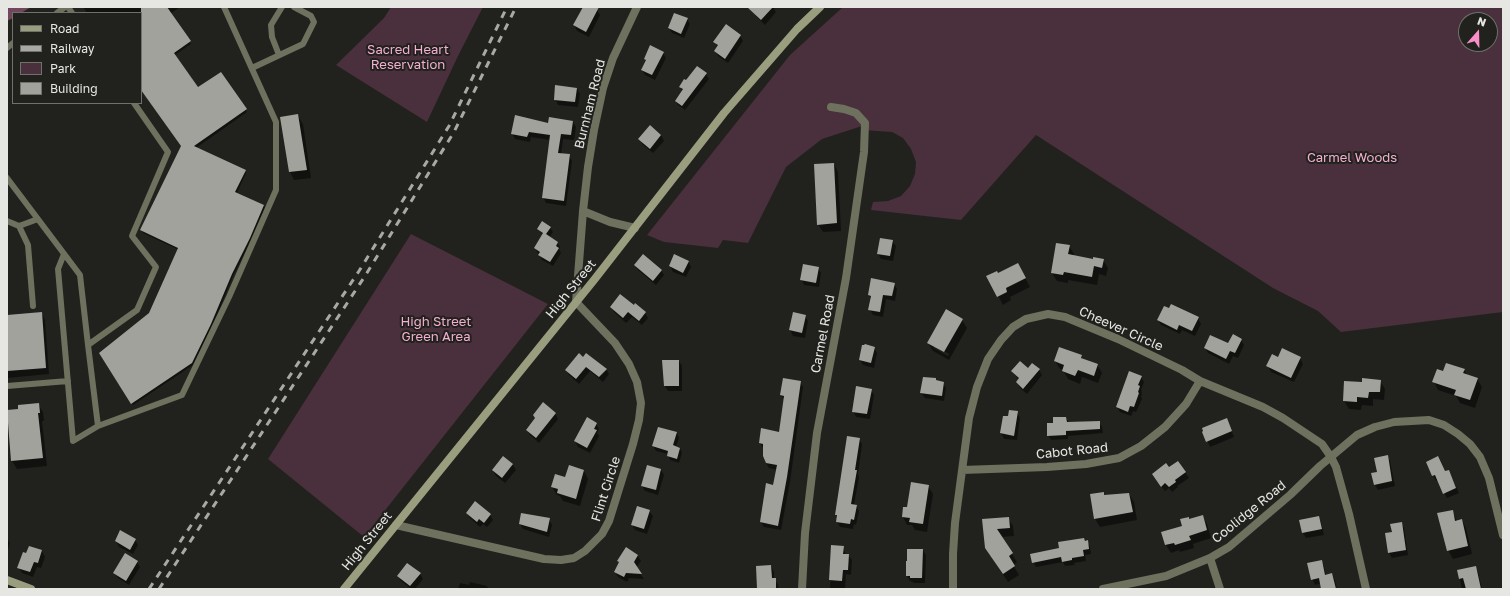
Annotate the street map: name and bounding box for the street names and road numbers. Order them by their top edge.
street label: Burnham Road [571,58,609,150]
street label: High Street [543,256,599,322]
street label: Carmel Road [808,293,838,375]
street label: Cheever Circle [1077,303,1165,355]
street label: Cabot Road [1035,439,1109,463]
street label: Flint Circle [588,454,624,524]
street label: Coolidge Road [1209,477,1289,547]
street label: High Street [339,508,395,574]

